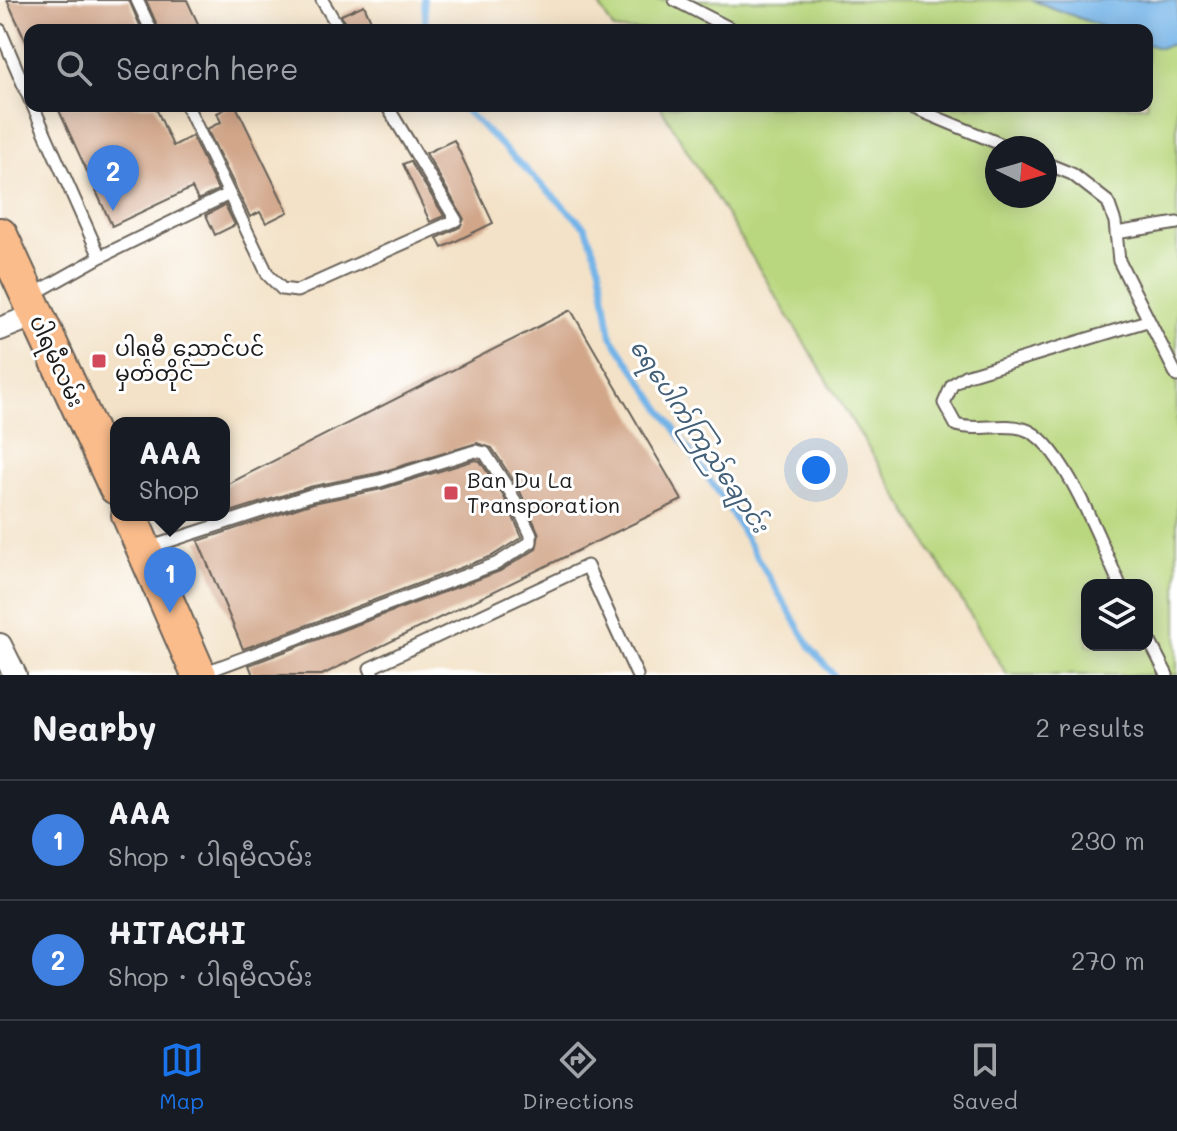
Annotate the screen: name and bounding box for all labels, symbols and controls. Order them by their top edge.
search box [24,24,1153,112]
icon: search [52,46,96,90]
text: Search here [116,48,299,88]
north arrow [985,136,1057,208]
pin: 2 [87,145,139,211]
street label: ပါရမီလမ်း [20,310,91,413]
water label: ရေပေါက်ကြည်ချောင်း [619,332,777,543]
place label: ပါရမီ ညောင်ပင် မှတ်တိုင် [115,333,264,391]
marker: ပါရမီ ညောင်ပင် မှတ်တိုင် [90,352,108,370]
popup [110,417,230,521]
text: AAA [139,432,201,472]
your location [796,450,836,490]
place label: Ban Du La Transporation [467,465,620,519]
text: Shop [139,472,199,506]
marker: Ban Du La Transporation [442,484,460,502]
pin: 1 [144,547,196,613]
map controls [1081,579,1153,651]
button: layers [1081,579,1153,651]
text: Nearby [32,705,157,750]
text: 2 results [1036,710,1145,744]
text: AAA [108,792,171,832]
text: 1 [52,823,64,857]
text: 230 m [1070,823,1145,857]
text: Shop · ပါရမီလမ်း [108,839,313,873]
text: HITACHI [108,912,246,952]
text: 2 [51,943,65,977]
text: 270 m [1071,943,1145,977]
text: Shop · ပါရမီလမ်း [108,959,313,993]
tab: Map [159,1038,204,1115]
tab: Directions [522,1038,634,1115]
tab: Saved [953,1038,1018,1115]

